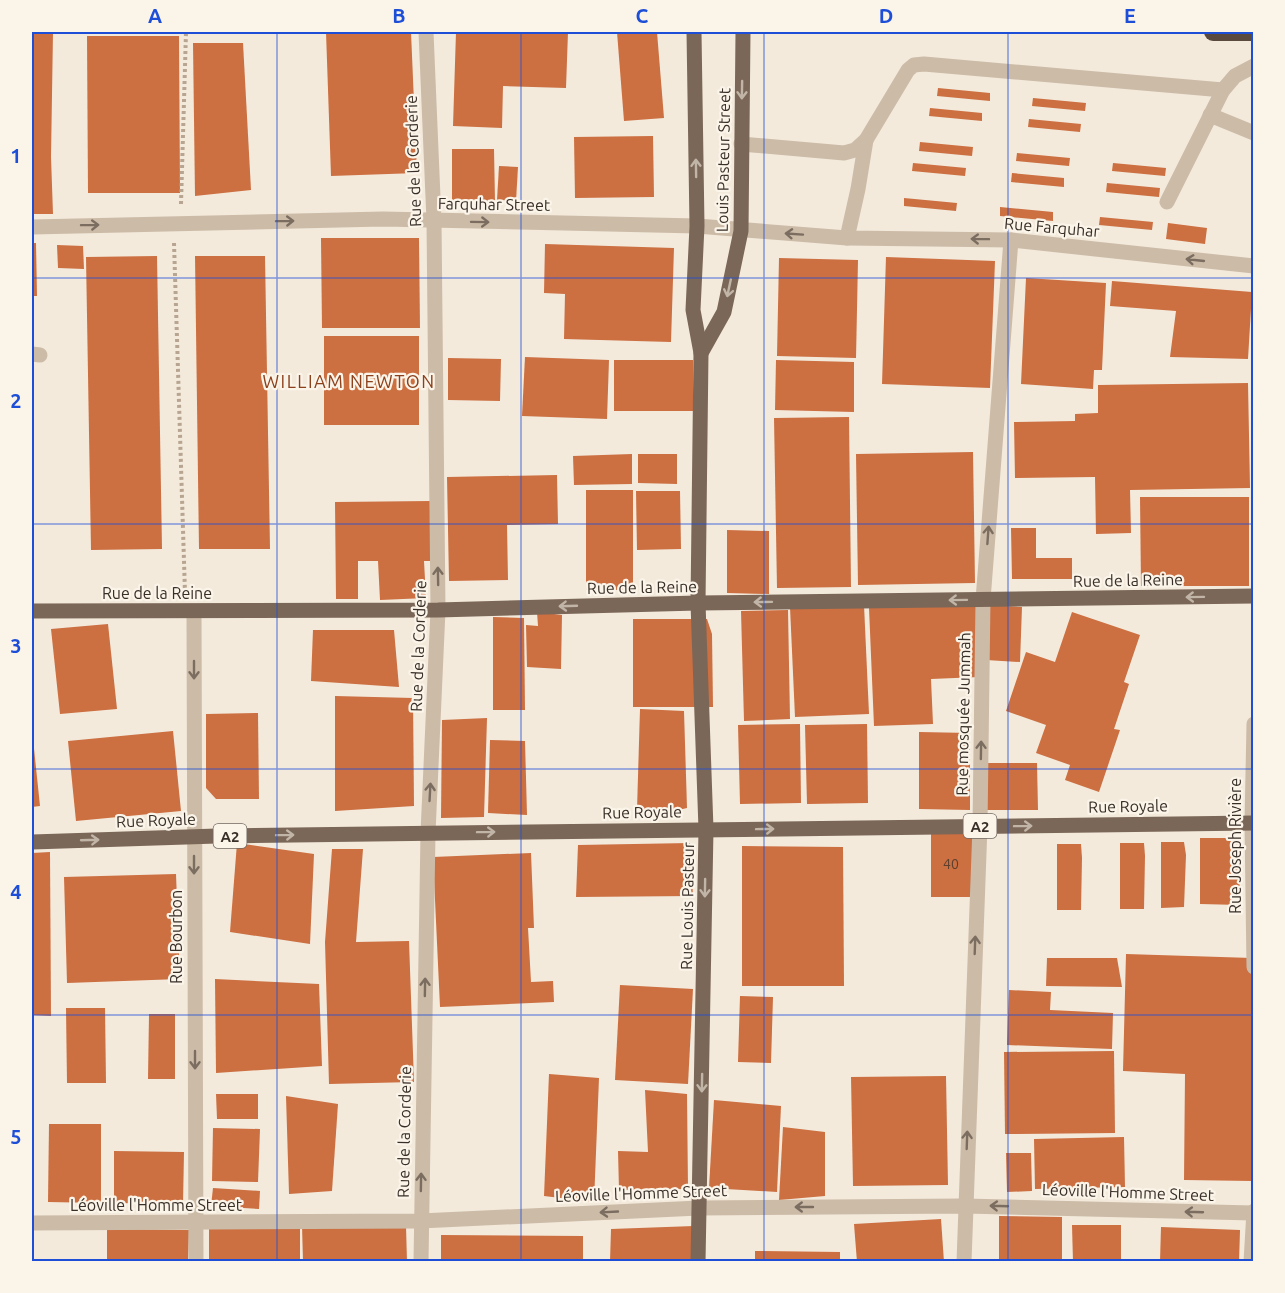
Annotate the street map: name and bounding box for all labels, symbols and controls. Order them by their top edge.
text: A [148,4,162,27]
text: B [392,4,406,27]
text: C [636,4,649,27]
text: D [879,4,893,27]
text: E [1124,4,1136,27]
one-way arrow [736,79,748,99]
street label: Louis Pasteur Street [713,87,733,232]
street label: Rue de la Corderie [402,95,424,227]
text: 1 [10,144,22,167]
one-way arrow [690,158,702,178]
street label: Farquhar Street [438,194,551,214]
street label: Rue Farquhar [1004,214,1100,240]
one-way arrow [274,215,294,227]
one-way arrow [469,216,489,228]
one-way arrow [79,220,99,231]
one-way arrow [785,229,805,240]
one-way arrow [971,233,991,245]
one-way arrow [1186,254,1206,265]
one-way arrow [723,278,734,297]
district label: WILLIAM NEWTON [262,371,436,391]
text: 2 [10,389,22,412]
one-way arrow [983,525,994,545]
one-way arrow [432,567,444,587]
street label: Rue de la Reine [1073,570,1183,590]
street label: Rue de la Reine [587,577,697,597]
street label: Rue de la Corderie [407,580,429,712]
street label: Rue de la Reine [102,584,212,602]
one-way arrow [1186,591,1206,603]
one-way arrow [949,594,969,606]
one-way arrow [754,596,774,608]
one-way arrow [559,601,579,612]
street label: Rue mosquée Jummah [953,632,973,796]
text: 3 [10,634,22,657]
one-way arrow [188,660,200,680]
one-way arrow [975,741,987,761]
street label: Rue Joseph Rivière [1226,778,1244,914]
one-way arrow [424,783,435,803]
street label: Rue Royale [1088,796,1168,816]
street label: Rue Royale [602,802,682,822]
street label: Rue Royale [116,810,196,830]
road number: A2 [964,814,996,838]
one-way arrow [1012,820,1032,831]
one-way arrow [754,823,774,835]
road number: A2 [214,824,246,848]
one-way arrow [476,826,496,838]
one-way arrow [274,829,294,841]
one-way arrow [79,835,99,846]
street label: Rue Louis Pasteur [677,842,697,970]
one-way arrow [188,855,200,875]
house number: 40 [943,856,959,872]
one-way arrow [699,877,711,897]
text: 4 [10,880,22,903]
street label: Rue Bourbon [167,890,185,984]
one-way arrow [970,936,981,956]
one-way arrow [419,978,431,998]
one-way arrow [189,1050,201,1070]
street label: Rue de la Corderie [394,1066,414,1198]
one-way arrow [696,1072,707,1092]
text: 5 [10,1125,22,1148]
one-way arrow [961,1131,973,1151]
one-way arrow [415,1173,427,1193]
street label: Léoville l'Homme Street [1042,1180,1215,1204]
street label: Léoville l'Homme Street [555,1181,728,1205]
street label: Léoville l'Homme Street [70,1196,243,1214]
one-way arrow [795,1201,815,1213]
one-way arrow [990,1201,1010,1212]
one-way arrow [1185,1206,1205,1217]
one-way arrow [600,1207,620,1218]

